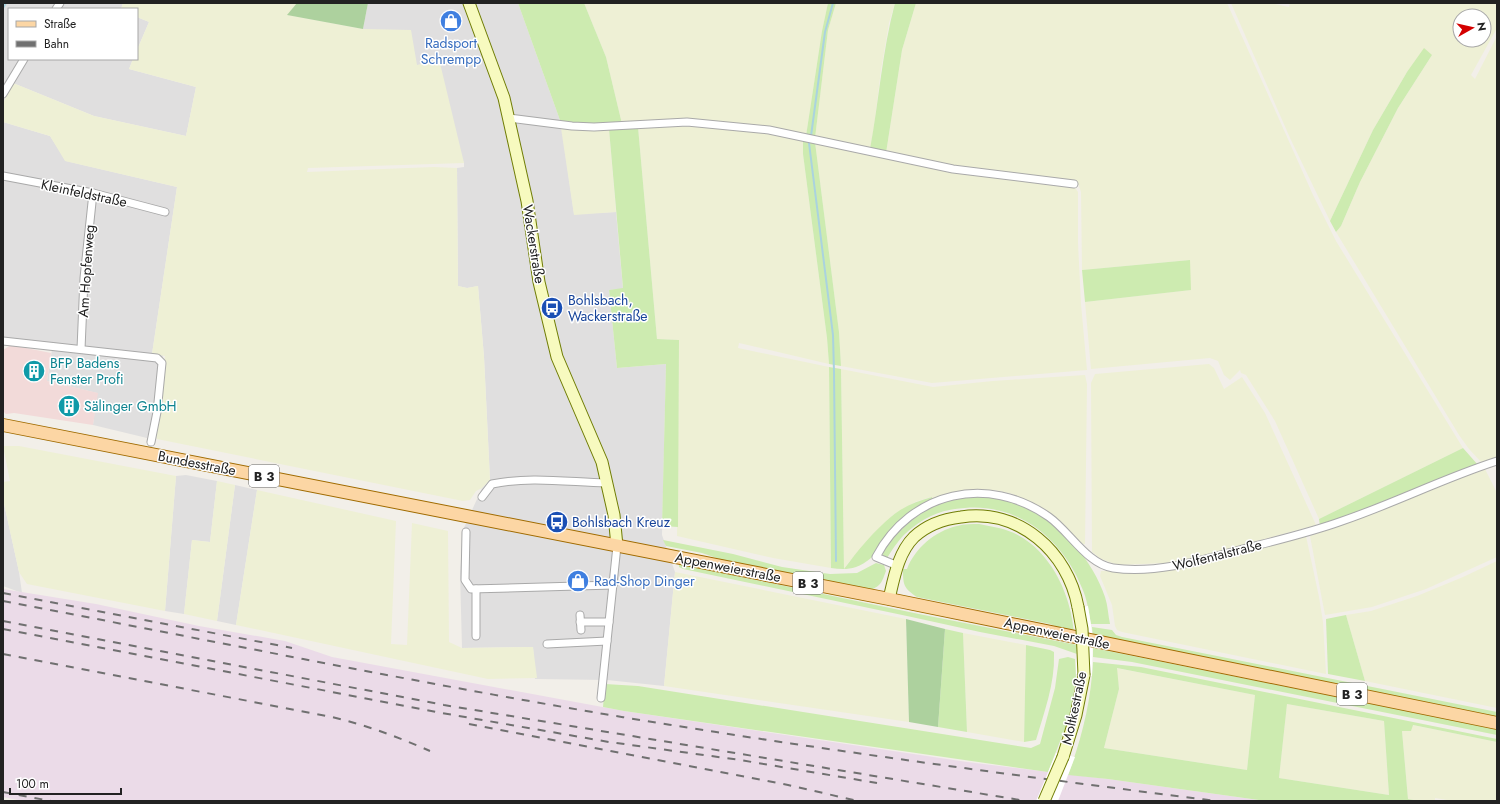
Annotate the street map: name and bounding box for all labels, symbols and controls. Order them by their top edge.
legend [8,8,138,60]
shop icon: Radsport Schrempp [438,8,464,34]
north arrow [1452,8,1492,48]
text: Straße [44,15,76,33]
text: N [1473,21,1490,32]
place label: Radsport Schrempp [421,33,481,69]
text: Bahn [44,35,69,53]
street label: Kleinfeldstraße [39,174,129,212]
street label: Wackerstraße [518,203,550,285]
street label: Am Hopfenweg [73,224,99,318]
place label: Bohlsbach, Wackerstraße [568,290,648,326]
bus stop icon: Bohlsbach, Wackerstraße [539,295,565,321]
place label: BFP Badens Fenster Profi [50,353,124,389]
building icon: BFP Badens Fenster Profi [21,358,47,384]
building icon: Sälinger GmbH [56,393,82,419]
place label: Sälinger GmbH [84,396,177,416]
street label: Bundesstraße [156,446,238,480]
road number: B 3 [249,465,279,487]
bus stop icon: Bohlsbach Kreuz [544,509,570,535]
place label: Bohlsbach Kreuz [572,512,671,532]
street label: Wolfentalstraße [1170,534,1264,576]
street label: Appenweierstraße [673,547,783,587]
shop icon: Rad-Shop Dinger [565,568,591,594]
place label: Rad-Shop Dinger [594,571,695,591]
road number: B 3 [793,572,823,594]
street label: Appenweierstraße [1002,612,1112,654]
street label: Moltkestraße [1056,670,1092,746]
road number: B 3 [1337,683,1367,705]
scale bar [10,770,121,796]
text: 100 m [16,775,49,793]

